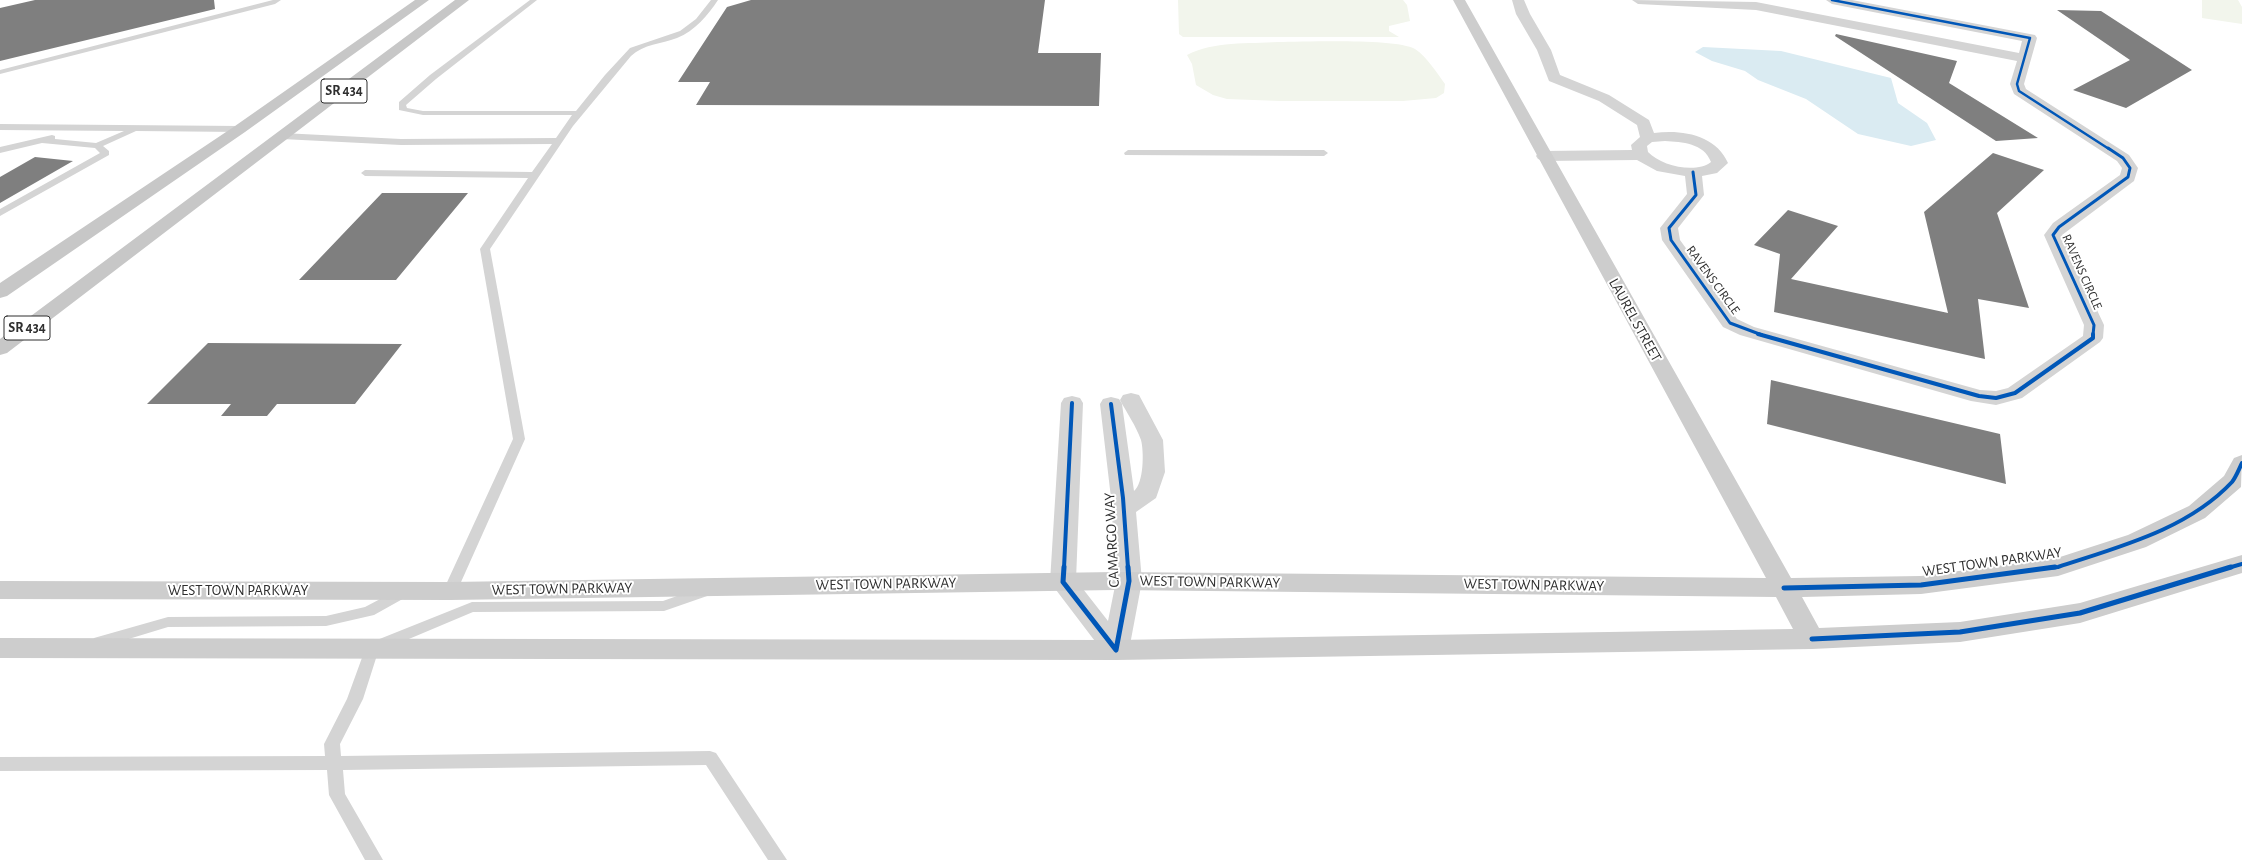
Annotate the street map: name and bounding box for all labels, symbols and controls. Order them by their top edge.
road number: SR 434 [321,79,367,103]
street label: RAVENS CIRCLE [2058,232,2106,312]
street label: RAVENS CIRCLE [1683,243,1743,317]
street label: LAUREL STREET [1605,275,1665,365]
road number: SR 434 [4,316,50,340]
street label: CAMARGO WAY [1101,492,1123,588]
street label: WEST TOWN PARKWAY [1921,543,2063,581]
street label: WEST TOWN PARKWAY [1140,572,1280,592]
street label: WEST TOWN PARKWAY [816,574,956,594]
street label: WEST TOWN PARKWAY [1464,575,1604,595]
street label: WEST TOWN PARKWAY [492,579,632,599]
street label: WEST TOWN PARKWAY [168,581,308,599]

